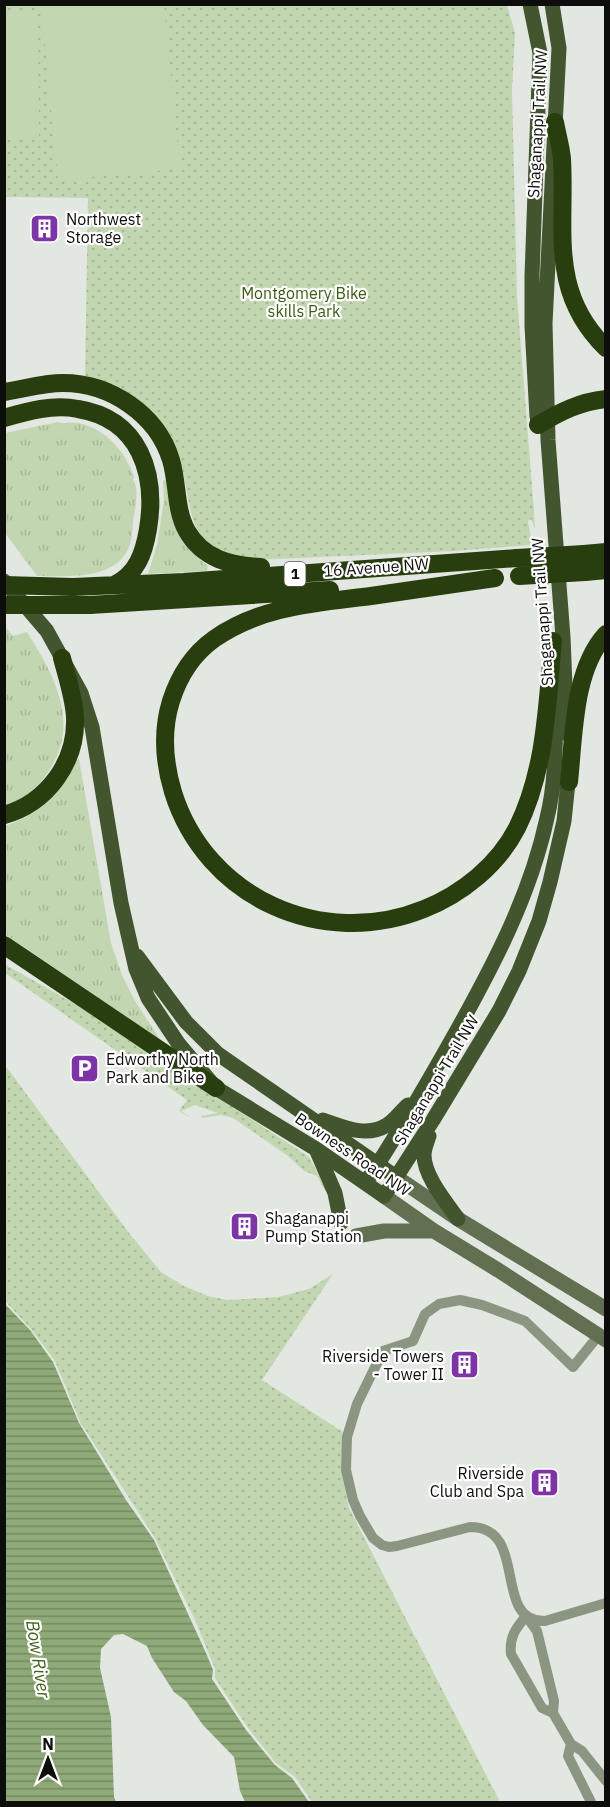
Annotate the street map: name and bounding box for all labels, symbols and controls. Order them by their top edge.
street label: Shaganappi Trail NW [523,49,551,199]
place label: Northwest Storage [66,209,141,247]
building icon: Northwest Storage [29,212,61,244]
park label: Montgomery Bike skills Park [241,283,367,321]
street label: Shaganappi Trail NW [527,537,557,687]
street label: 16 Avenue NW [323,553,429,581]
road number: 1 [284,562,306,586]
street label: Shaganappi Trail NW [389,1011,483,1149]
place label: Edworthy North Park and Bike [106,1049,219,1087]
parking icon: Edworthy North Park and Bike [69,1052,101,1084]
street label: Bowness Road NW [291,1108,415,1200]
place label: Shaganappi Pump Station [265,1208,362,1246]
building icon: Shaganappi Pump Station [228,1211,260,1243]
place label: Riverside Towers - Tower II [322,1346,444,1384]
building icon: Riverside Towers - Tower II [449,1349,481,1381]
place label: Riverside Club and Spa [430,1463,524,1501]
building icon: Riverside Club and Spa [529,1466,561,1498]
water label: Bow River [21,1618,56,1700]
north arrow [18,1729,78,1789]
text: N [42,1734,54,1754]

